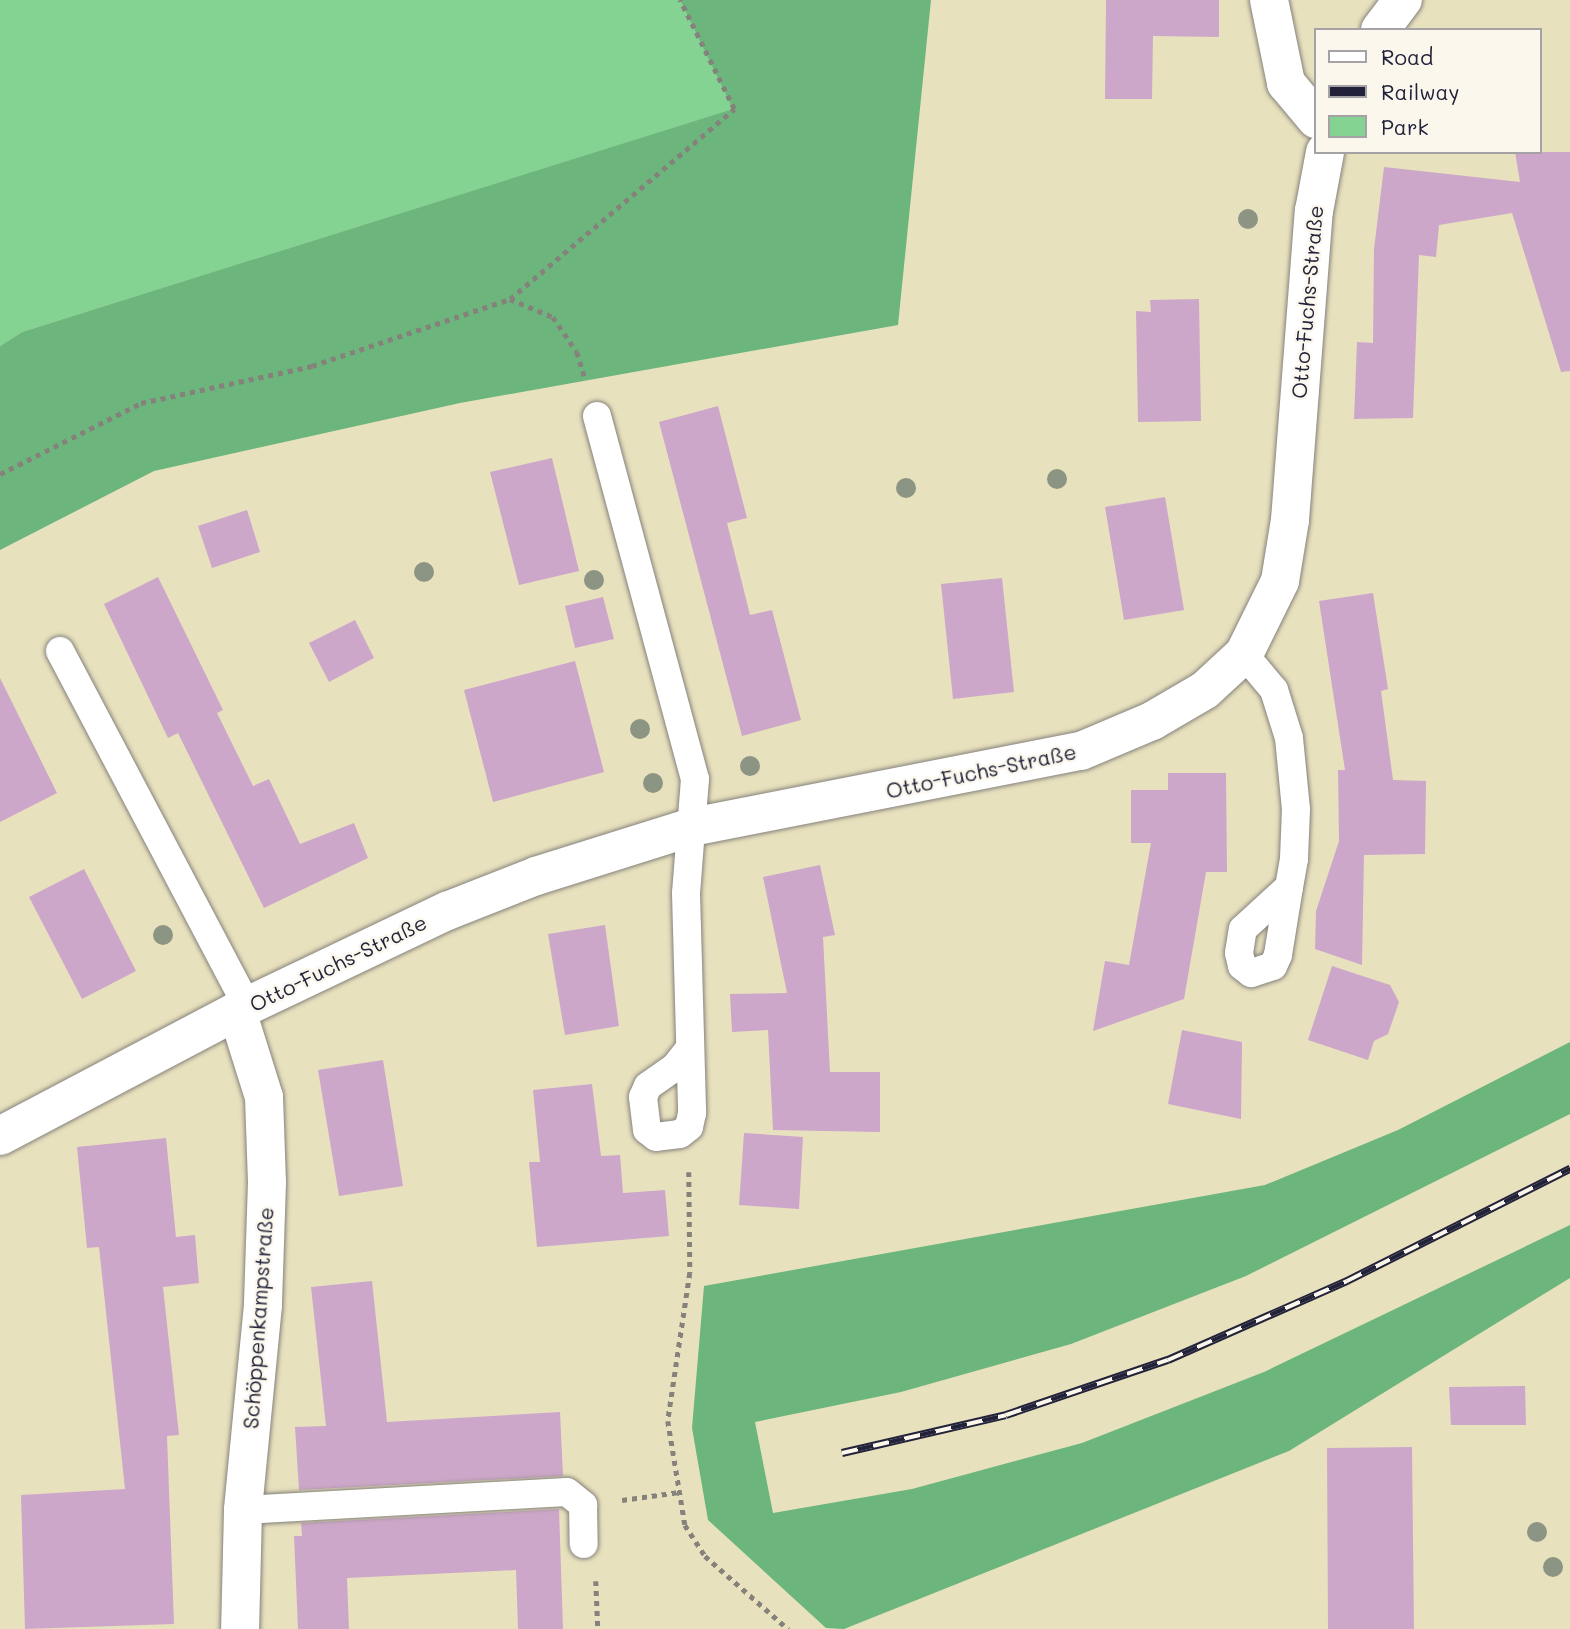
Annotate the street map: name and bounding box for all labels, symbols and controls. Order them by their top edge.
legend [1314,28,1542,154]
text: Road [1381,43,1433,70]
text: Railway [1381,78,1460,105]
text: Park [1381,113,1429,140]
street label: Otto-Fuchs-Straße [1286,204,1328,400]
street label: Otto-Fuchs-Straße [884,739,1078,803]
street label: Otto-Fuchs-Straße [245,909,431,1017]
street label: Schöppenkampstraße [238,1206,278,1430]

